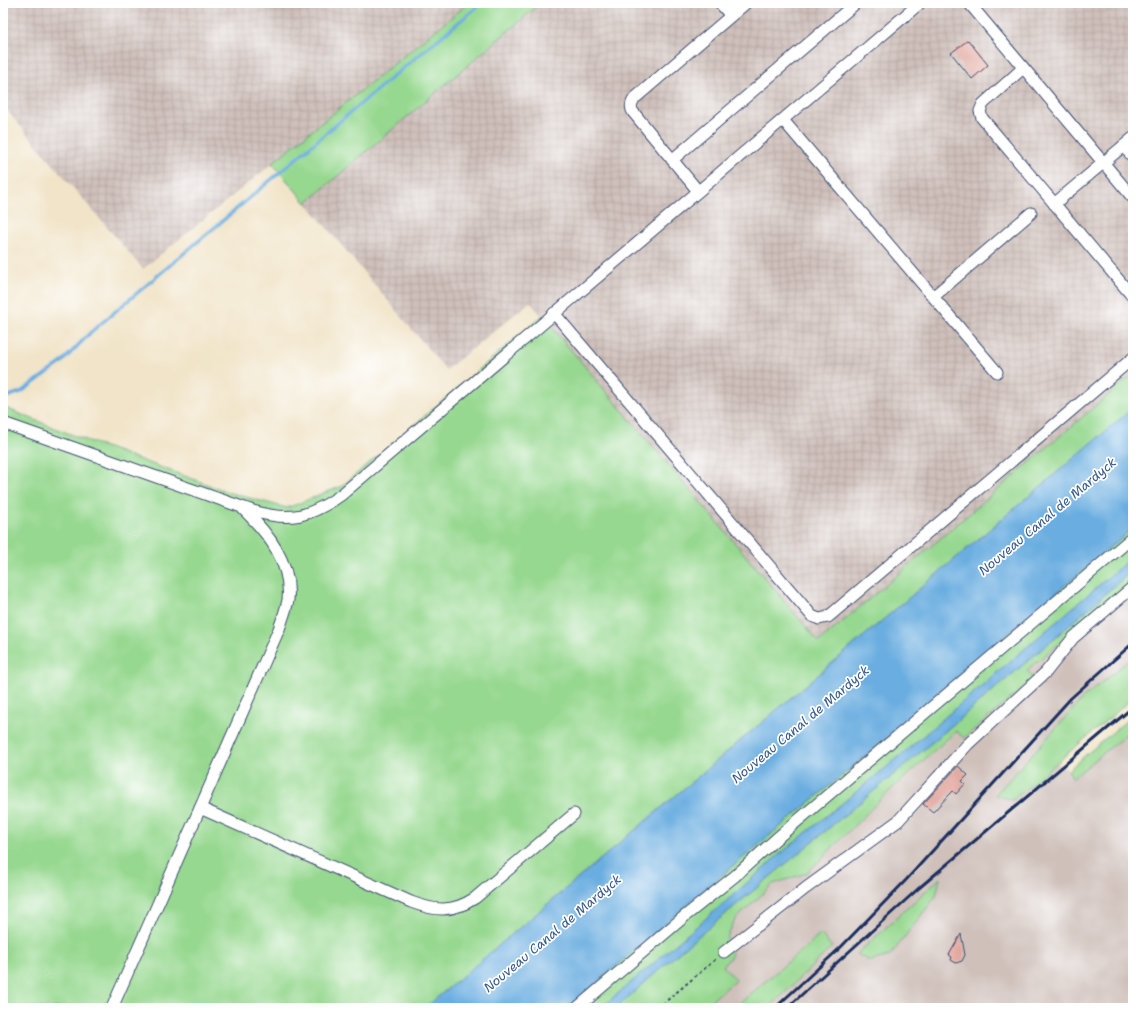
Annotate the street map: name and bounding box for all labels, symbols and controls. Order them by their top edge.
water label: Nouveau Canal de Mardyck [975,453,1120,579]
water label: Nouveau Canal de Mardyck [728,661,873,787]
water label: Nouveau Canal de Mardyck [480,870,625,996]

